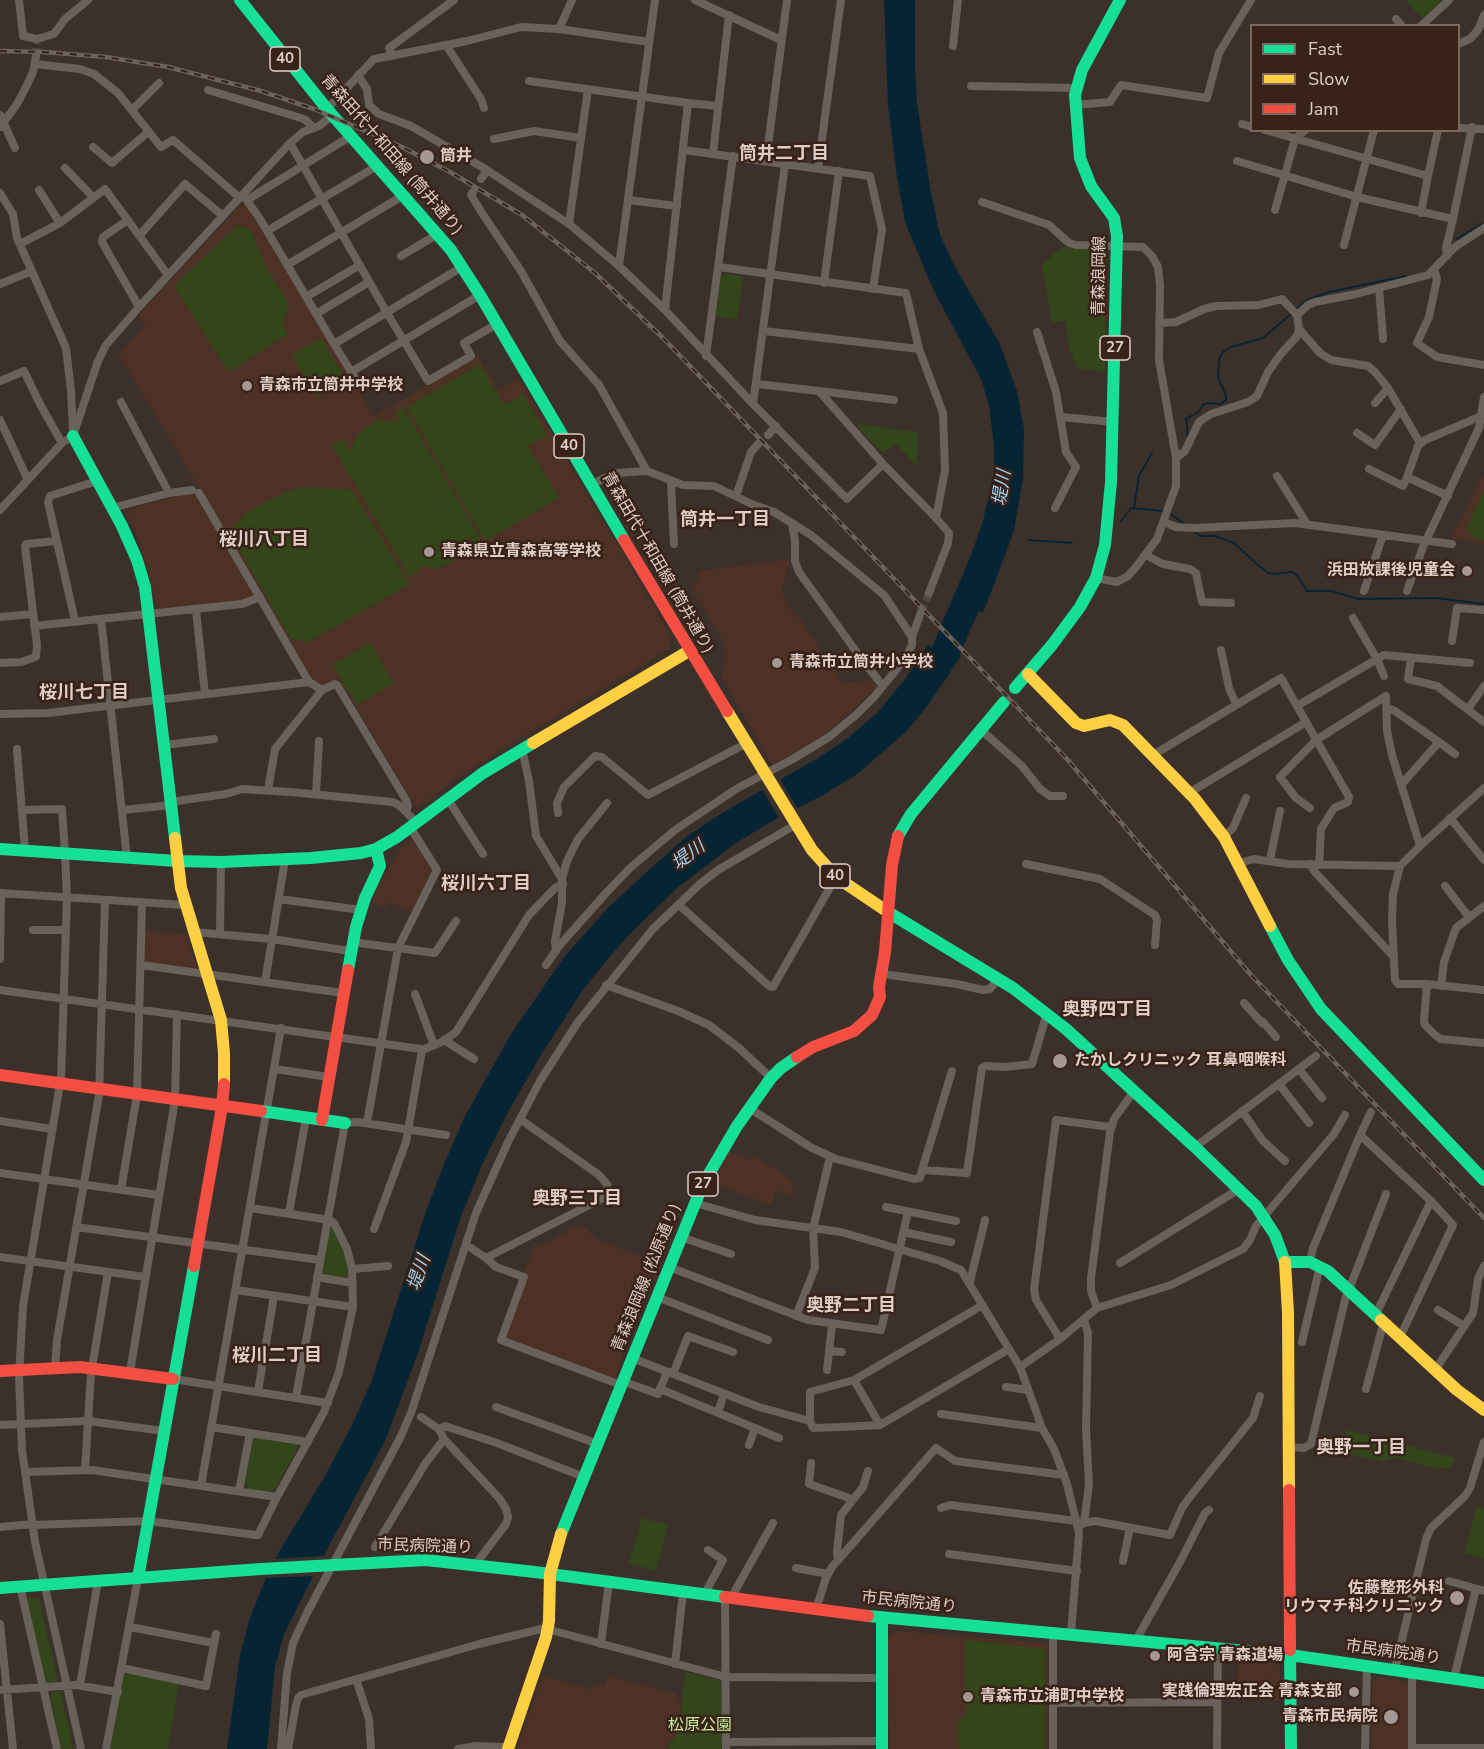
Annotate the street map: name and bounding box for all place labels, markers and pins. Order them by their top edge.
place label: 筒井 [440,147,472,167]
marker: 筒井 [418,148,436,166]
place label: 青森市立筒井中学校 [259,376,403,396]
marker: 青森市立筒井中学校 [240,379,254,393]
place label: 青森県立青森高等学校 [441,542,601,562]
marker: 青森県立青森高等学校 [422,545,436,559]
place label: 浜田放課後児童会 [1327,561,1455,581]
marker: 浜田放課後児童会 [1460,564,1474,578]
place label: 青森市立筒井小学校 [789,653,933,673]
marker: 青森市立筒井小学校 [770,656,784,670]
place label: たかしクリニック 耳鼻咽喉科 [1074,1051,1286,1071]
marker: たかしクリニック 耳鼻咽喉科 [1051,1052,1069,1070]
place label: 佐藤整形外科 リウマチ科クリニック [1284,1579,1444,1617]
marker: 佐藤整形外科 リウマチ科クリニック [1448,1589,1466,1607]
place label: 阿含宗 青森道場 [1167,1646,1283,1666]
marker: 阿含宗 青森道場 [1148,1649,1162,1663]
place label: 実践倫理宏正会 青森支部 [1162,1682,1342,1702]
marker: 実践倫理宏正会 青森支部 [1347,1685,1361,1699]
place label: 青森市立浦町中学校 [980,1687,1124,1707]
marker: 青森市立浦町中学校 [961,1690,975,1704]
place label: 青森市民病院 [1282,1707,1378,1727]
marker: 青森市民病院 [1382,1708,1400,1726]

